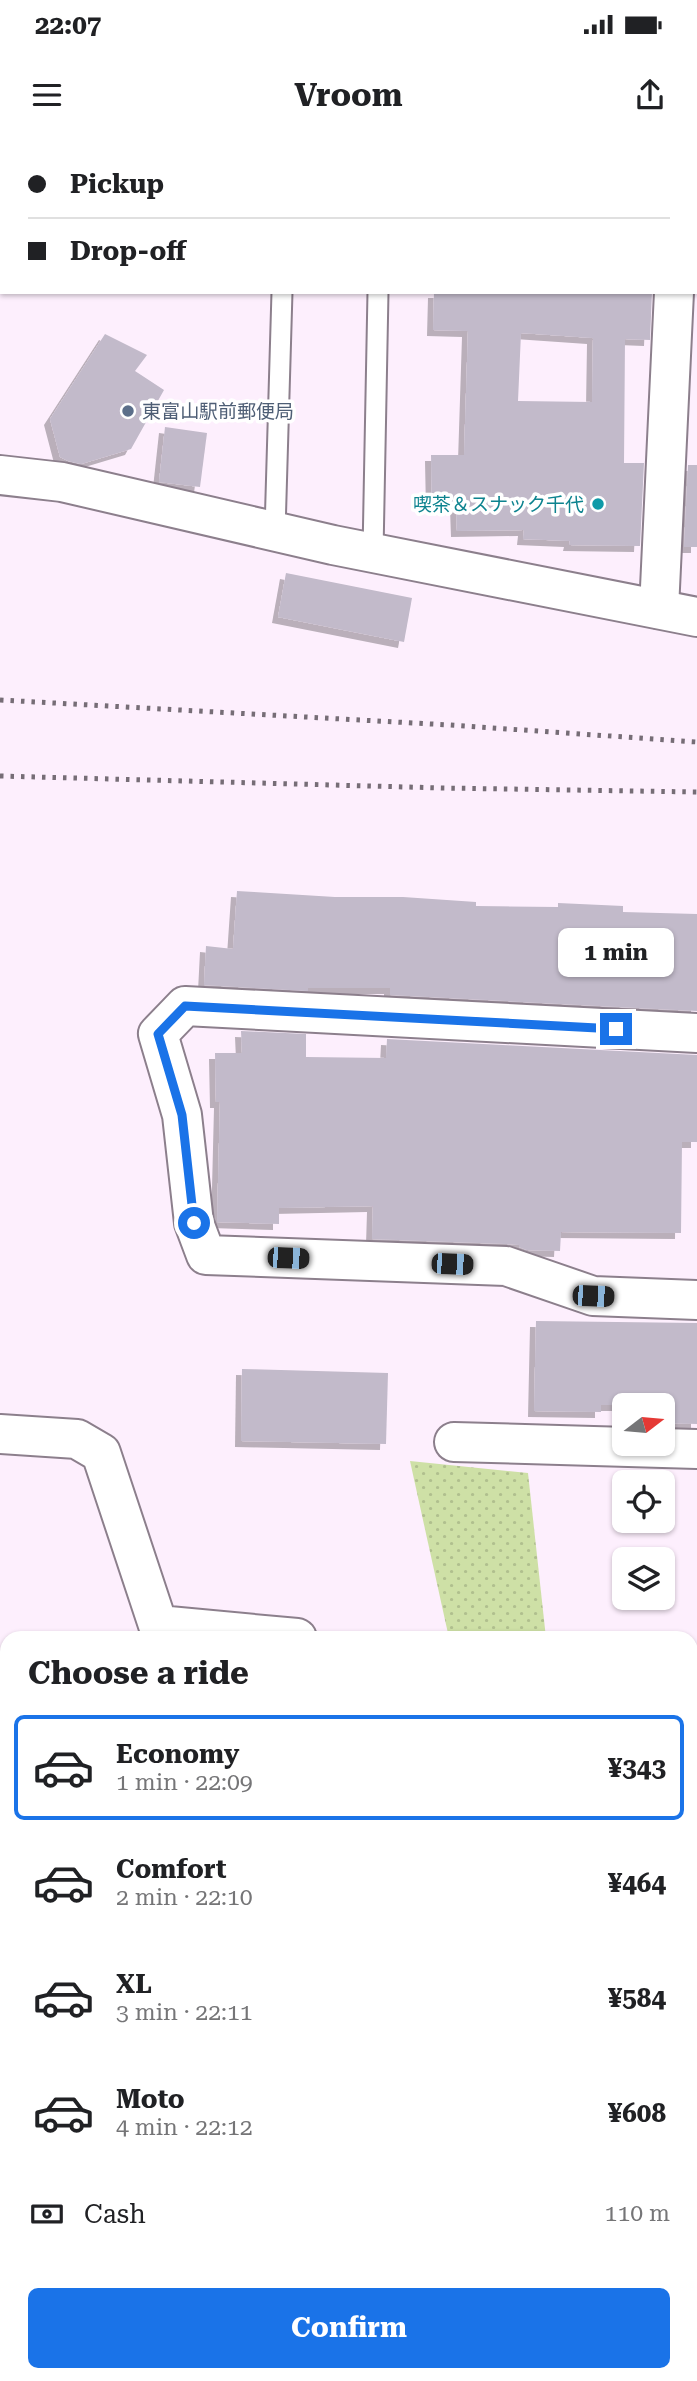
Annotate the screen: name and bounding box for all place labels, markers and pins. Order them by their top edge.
place label: 東富山駅前郵便局 [142,400,294,423]
marker: 東富山駅前郵便局 [120,403,136,419]
place label: 喫茶＆スナック千代 [413,493,584,516]
marker: 喫茶＆スナック千代 [590,496,606,512]

